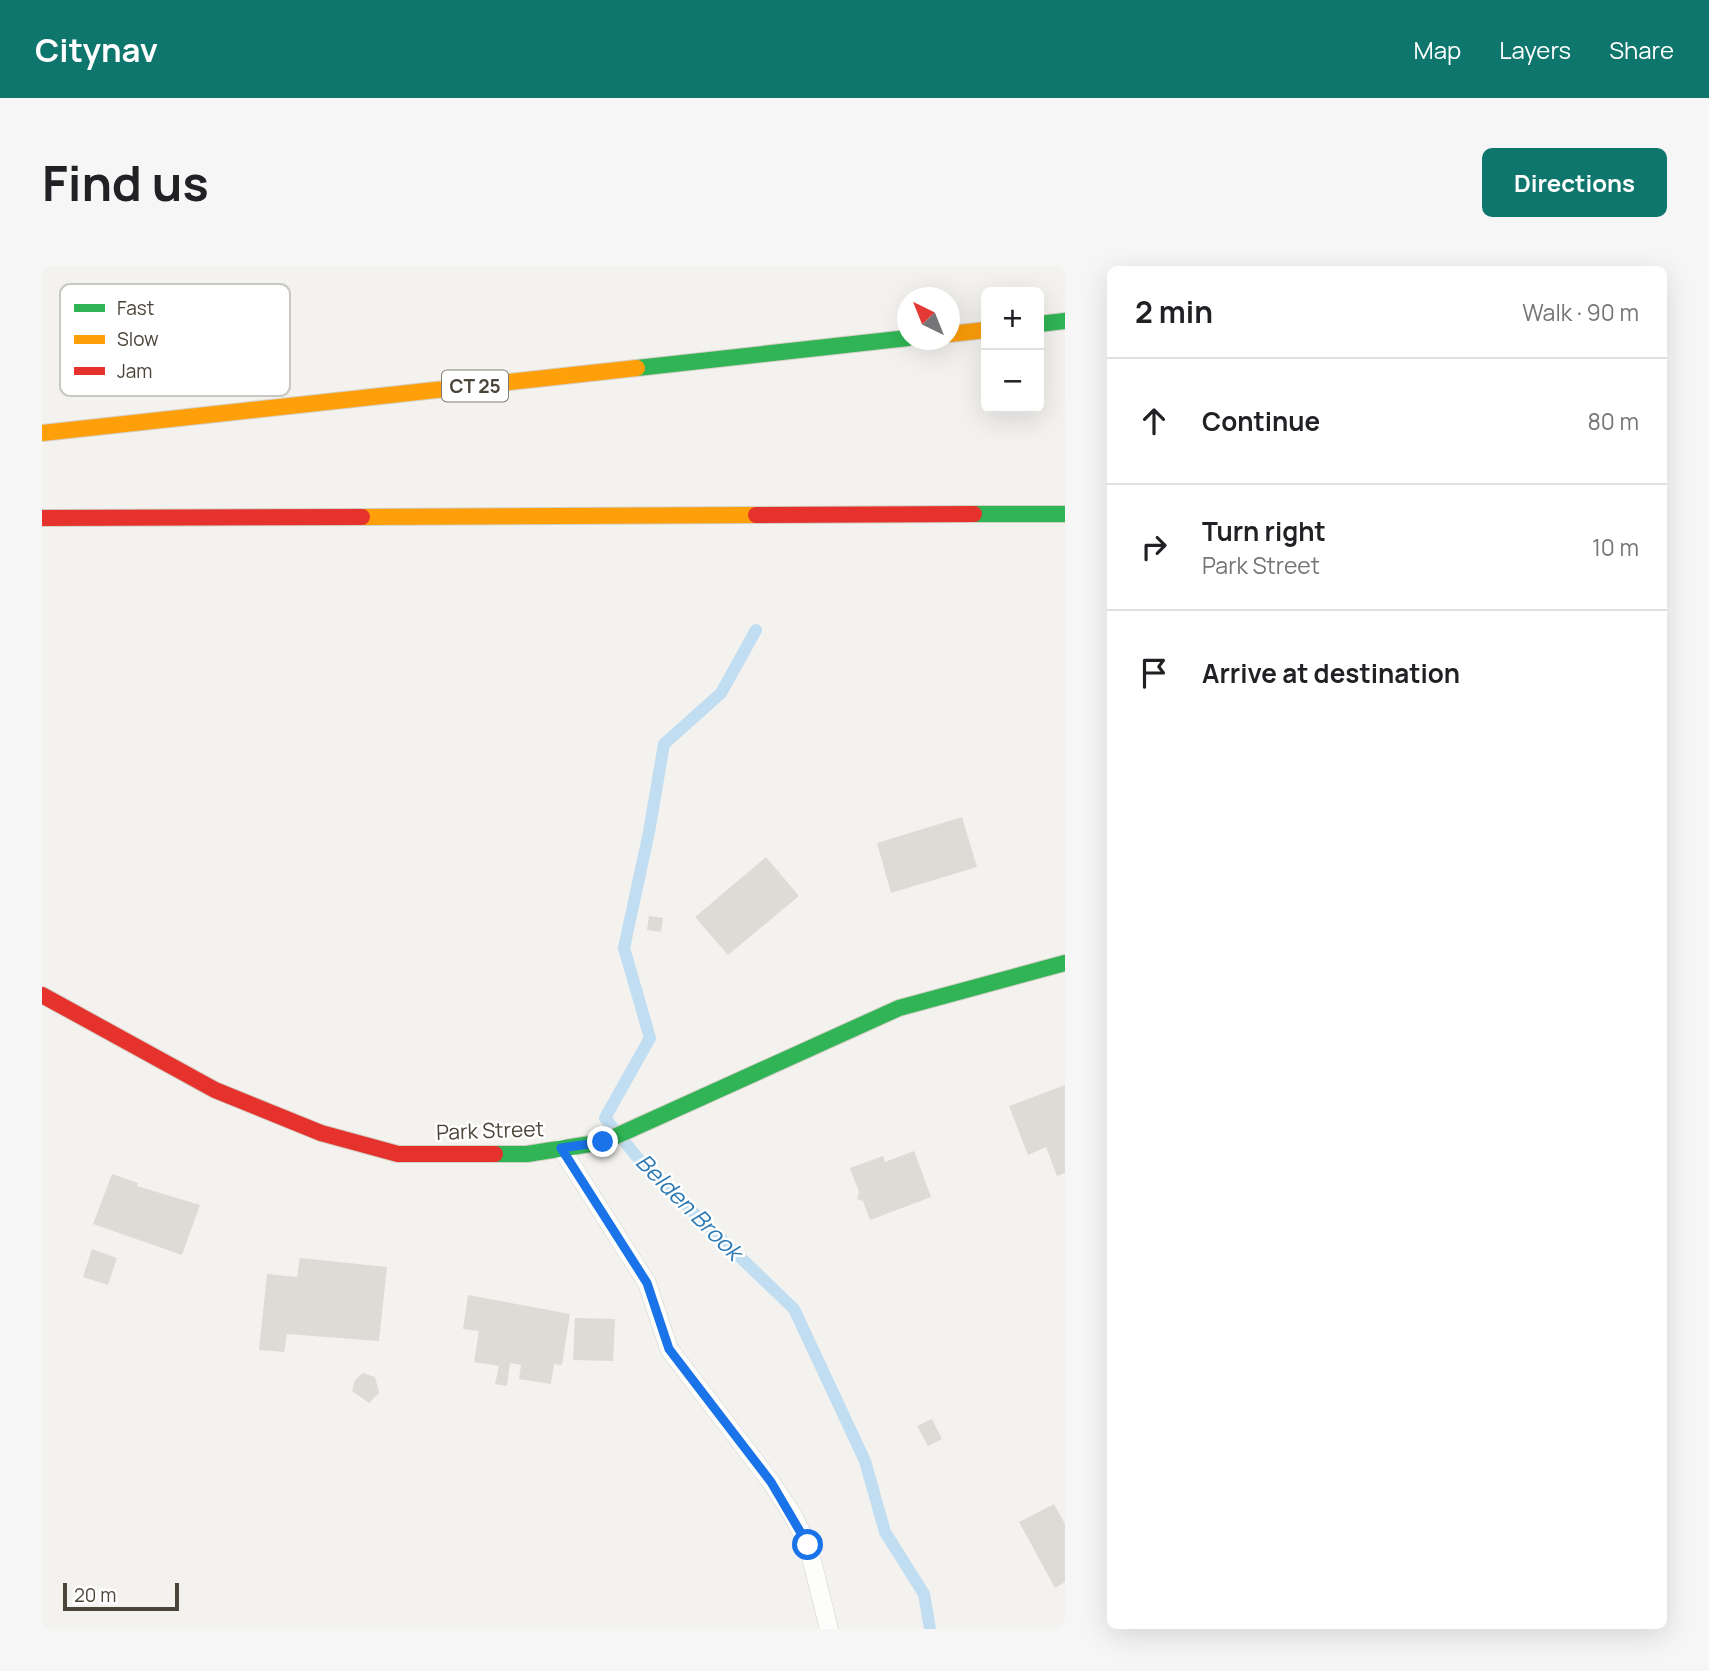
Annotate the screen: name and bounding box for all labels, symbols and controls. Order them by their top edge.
text: Citynav [35,27,158,72]
text: Map [1414,33,1461,66]
text: Layers [1499,33,1571,66]
text: Share [1609,33,1674,66]
button: Directions [1482,148,1667,217]
text: Find us [42,149,209,216]
legend [60,284,290,396]
north arrow [897,287,960,350]
map controls [981,287,1044,413]
button: + [981,287,1044,350]
text: 2 min [1135,291,1213,332]
text: Fast [117,295,154,321]
text: Walk · 90 m [1522,296,1639,328]
text: Slow [117,326,159,352]
button: − [981,350,1044,413]
text: Jam [117,358,152,384]
road number: CT 25 [442,370,508,402]
icon: ahead [1135,402,1173,440]
text: Continue [1202,403,1320,439]
text: 80 m [1588,405,1639,437]
text: Turn right [1202,513,1326,549]
icon: right [1135,528,1173,566]
text: 10 m [1592,531,1639,563]
text: Park Street [1202,549,1320,581]
icon: arrive [1135,654,1173,692]
text: Arrive at destination [1202,655,1460,691]
street label: Park Street [436,1114,544,1146]
route end [587,1126,618,1157]
water label: Belden Brook [629,1146,753,1269]
route start [792,1529,823,1560]
scale bar [63,1580,178,1612]
text: 20 m [74,1582,116,1608]

